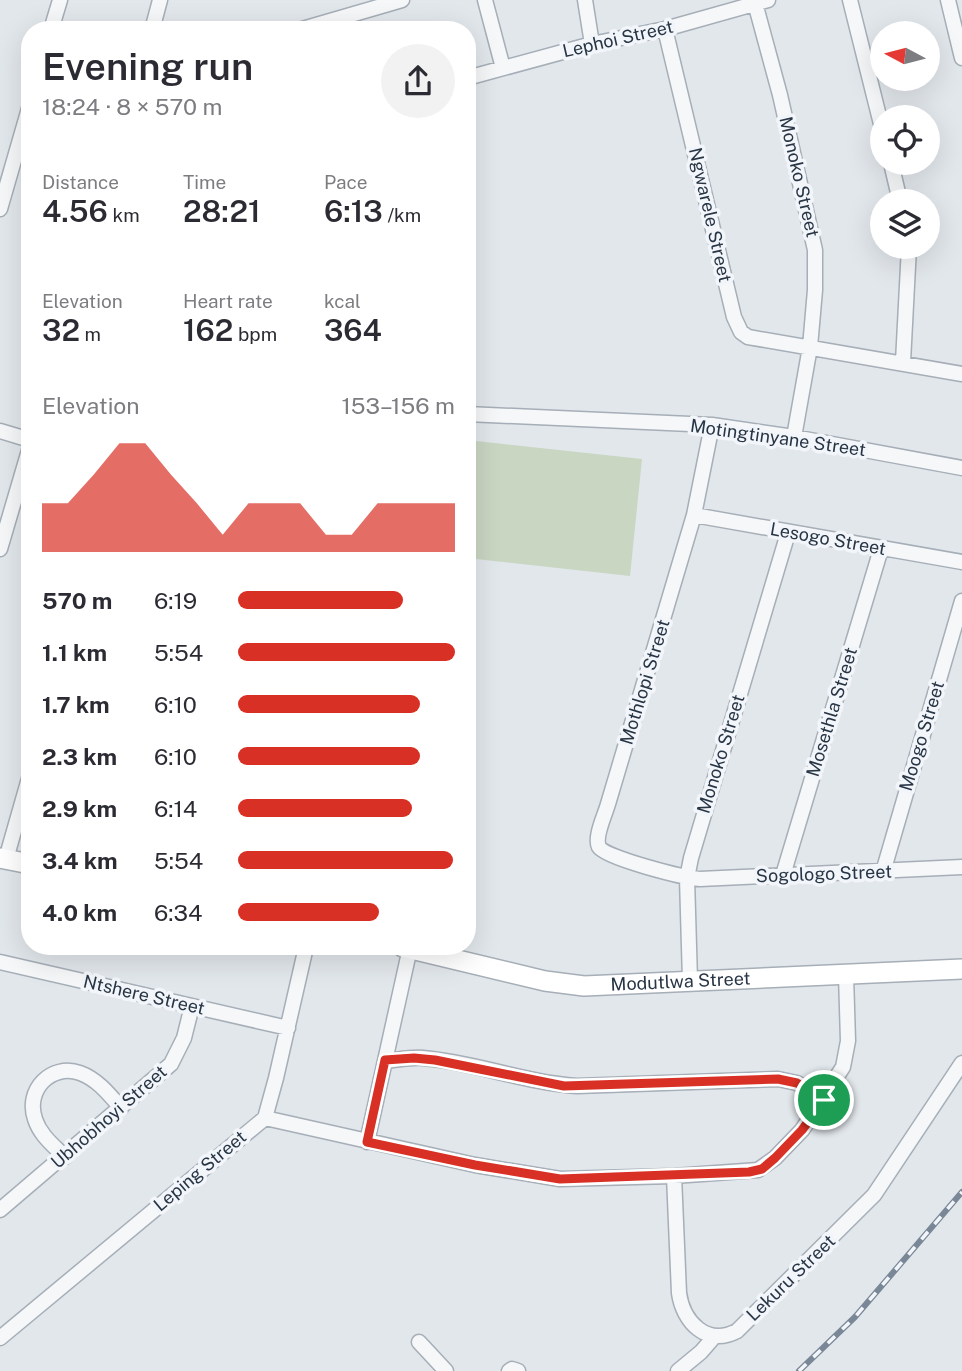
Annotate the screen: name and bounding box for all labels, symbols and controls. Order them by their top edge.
street label: Lephoi Street [561,16,675,61]
north arrow [870,21,940,91]
map controls [870,21,940,259]
text: Evening run [42,44,253,89]
button: share [381,44,455,118]
text: 18:24 · 8 × 570 m [42,93,223,120]
button: locate [870,105,940,175]
street label: Monoko Street [775,114,824,239]
street label: Ngwarele Street [685,145,736,284]
text: Distance [42,171,119,193]
text: Time [183,171,226,193]
text: Pace [324,171,367,193]
button: layers [870,189,940,259]
text: 4.56 [42,193,108,229]
text: 28:21 [183,193,261,229]
text: 6:13 [324,193,383,229]
text: km [108,204,140,226]
text: /km [383,204,421,226]
text: Elevation [42,290,123,312]
text: Heart rate [183,290,273,312]
text: kcal [324,290,361,312]
text: 32 [42,312,80,348]
text: 162 [183,312,233,348]
text: 364 [324,312,382,348]
text: m [80,323,101,345]
text: bpm [233,323,277,345]
text: Elevation [42,392,140,419]
text: 153–156 m [341,392,455,419]
street label: Motingtinyane Street [689,415,867,460]
street label: Lesogo Street [768,518,888,559]
text: 570 m [42,587,112,614]
text: 6:19 [154,587,197,614]
street label: Mothlopi Street [615,616,674,747]
text: 1.1 km [42,639,107,666]
text: 5:54 [154,639,203,666]
street label: Mosethla Street [802,644,861,779]
street label: Moogo Street [895,678,948,793]
text: 1.7 km [42,691,110,718]
text: 6:10 [154,691,197,718]
street label: Monoko Street [692,692,749,816]
text: 2.3 km [42,743,117,770]
text: 6:10 [154,743,197,770]
text: 2.9 km [42,795,117,822]
text: 6:14 [154,795,197,822]
text: 3.4 km [42,847,118,874]
text: 5:54 [154,847,203,874]
street label: Sogologo Street [756,861,892,886]
text: 4.0 km [42,899,117,926]
text: 6:34 [154,899,202,926]
street label: Modutlwa Street [610,968,751,995]
street label: Ntshere Street [81,970,207,1019]
street label: Ubhobhoyi Street [47,1061,171,1172]
pin [794,1070,854,1130]
icon: arrive [805,1081,843,1119]
street label: Leping Street [149,1126,250,1215]
street label: Lekuru Street [742,1230,839,1325]

